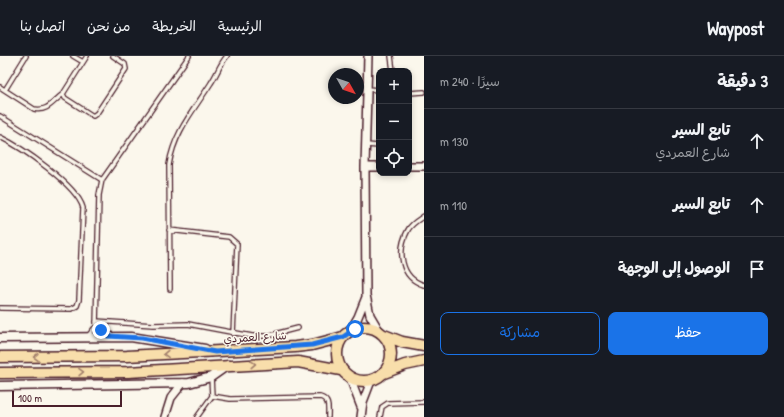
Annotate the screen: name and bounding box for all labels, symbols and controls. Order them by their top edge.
text: Waypost [707,15,764,41]
text: اتصل بنا [20,16,65,35]
text: من نحن [87,16,130,35]
text: الخريطة [152,16,196,35]
text: الرئيسية [218,16,262,35]
north arrow [328,68,364,104]
map controls [376,68,412,176]
button: + [376,68,412,104]
text: 3 دقيقة [717,69,768,92]
text: سيرًا · 240 m [440,72,500,90]
button: − [376,104,412,140]
text: تابع السير [673,119,730,140]
icon: ahead [746,130,768,152]
text: 130 m [440,132,468,150]
button: locate [376,140,412,176]
text: شارع العمردي [655,143,730,161]
text: تابع السير [673,193,730,214]
icon: ahead [746,194,768,216]
text: 110 m [440,196,467,214]
text: الوصول إلى الوجهة [618,257,730,278]
icon: arrive [746,258,768,280]
button: مشاركة [440,312,600,355]
button: حفظ [608,312,768,355]
route start [346,320,364,338]
route end [92,321,110,339]
street label: شارع العمردي [223,328,287,348]
one-way arrow [163,350,169,359]
one-way arrow [33,353,39,361]
one-way arrow [250,360,256,368]
one-way arrow [78,368,84,377]
scale bar [12,389,122,408]
text: 100 m [18,391,42,405]

